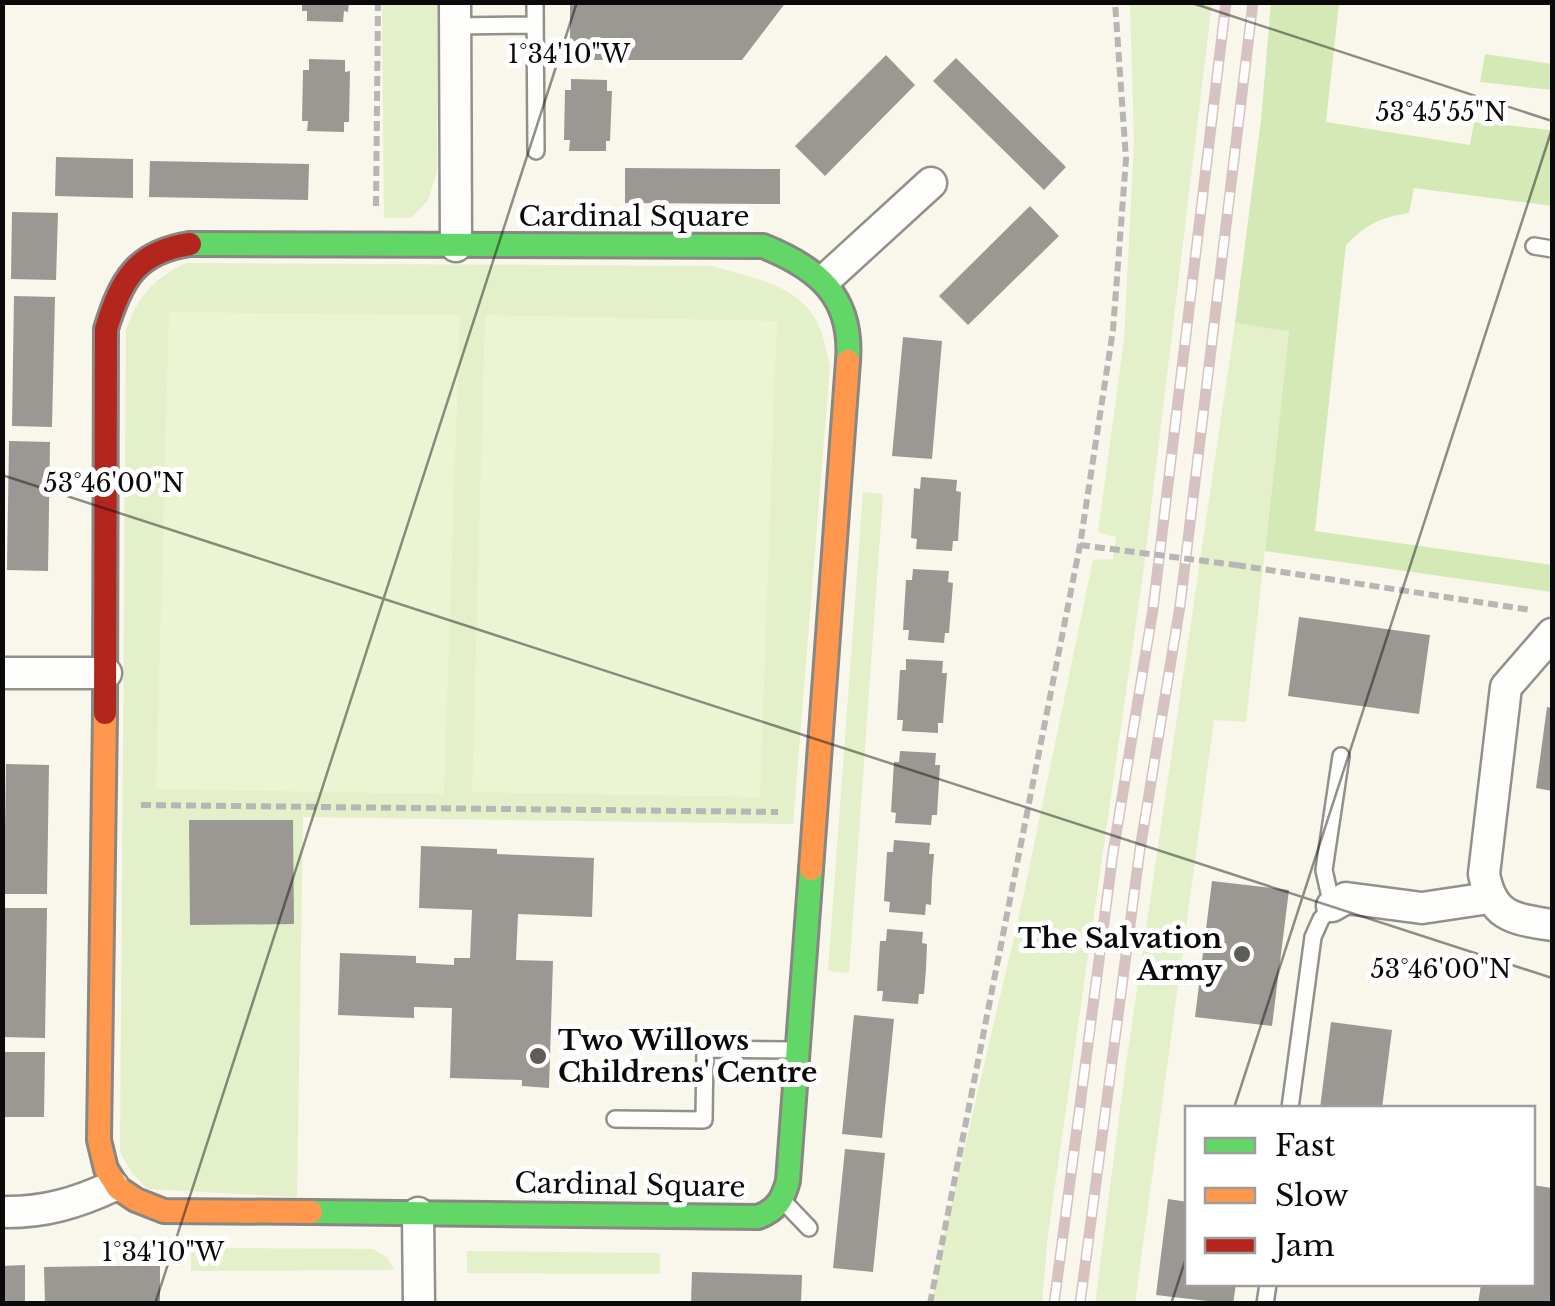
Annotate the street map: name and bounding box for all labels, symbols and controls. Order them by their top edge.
text: 1°34'10"W [508,39,631,70]
text: 53°45'55"N [1375,97,1507,128]
street label: Cardinal Square [518,199,750,234]
text: 53°46'00"N [44,468,184,499]
place label: The Salvation Army [1018,921,1223,988]
marker: The Salvation Army [1231,943,1253,965]
text: 53°46'00"N [1371,954,1511,985]
place label: Two Willows Childrens' Centre [558,1023,817,1090]
marker: Two Willows Childrens' Centre [527,1045,549,1067]
legend [1185,1106,1535,1286]
text: Fast [1275,1127,1336,1164]
street label: Cardinal Square [514,1165,746,1205]
text: Slow [1275,1177,1349,1214]
text: Jam [1271,1227,1335,1264]
text: 1°34'10"W [102,1237,225,1268]

